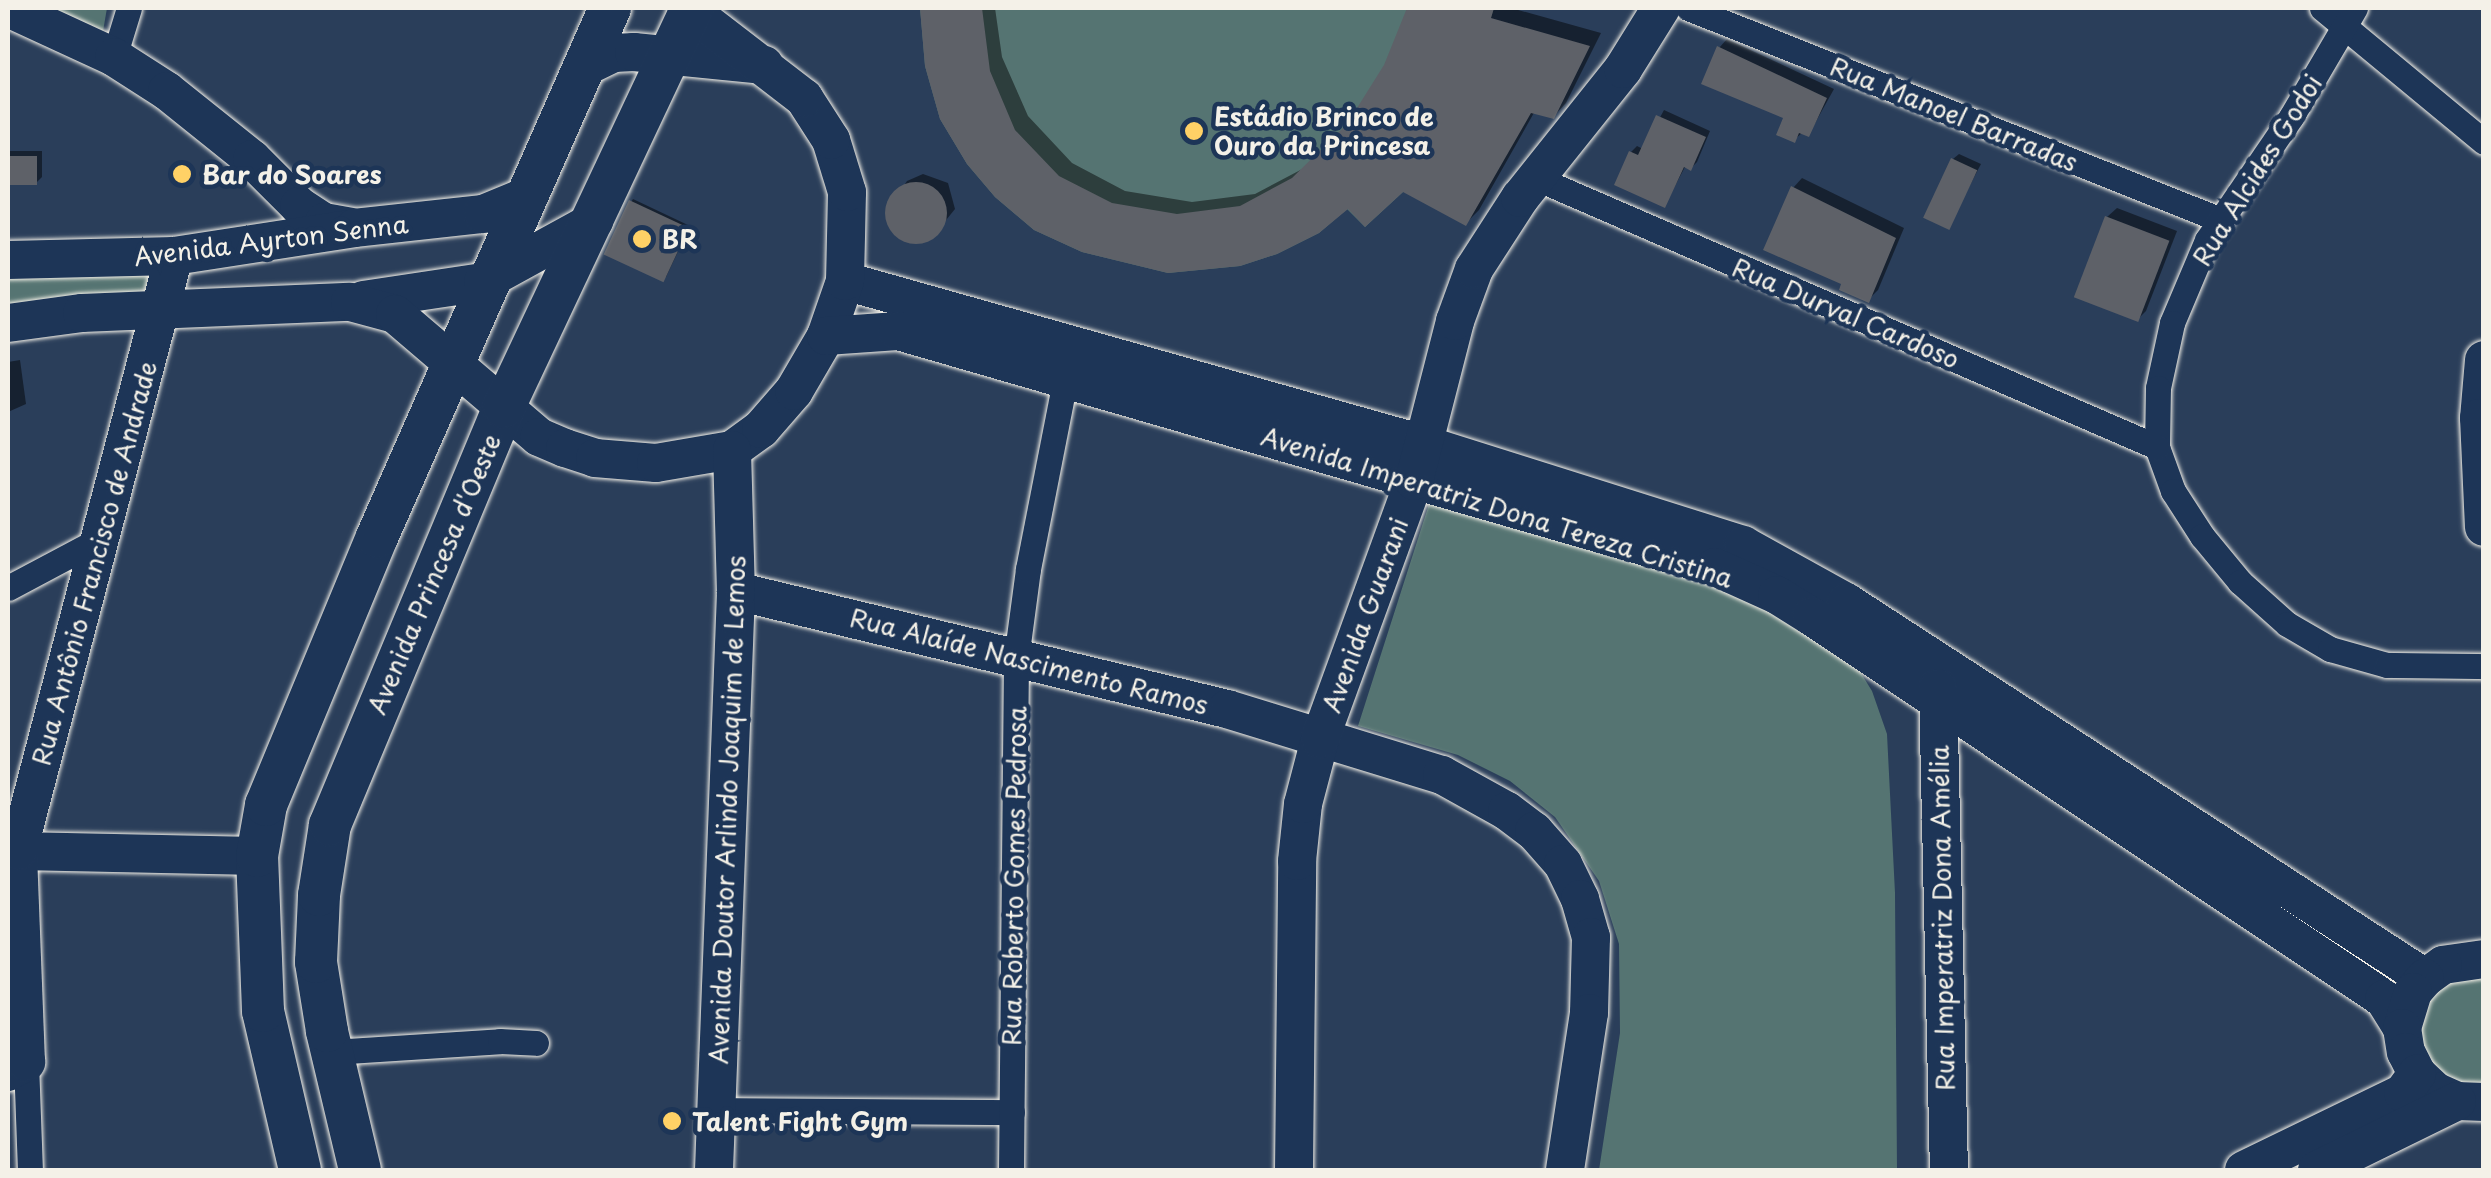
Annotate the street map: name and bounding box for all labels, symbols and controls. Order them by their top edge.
street label: Rua Manoel Barradas [1826,51,2082,177]
street label: Rua Alcides Godoi [2186,68,2328,272]
place label: Estádio Brinco de Ouro da Princesa [1214,102,1435,161]
marker: Estádio Brinco de Ouro da Princesa [1183,120,1205,142]
place label: Bar do Soares [202,159,382,189]
marker: Bar do Soares [171,163,193,185]
street label: Avenida Ayrton Senna [134,208,408,272]
place label: BR [662,224,697,254]
marker: BR [631,228,653,250]
street label: Rua Durval Cardoso [1728,252,1964,374]
street label: Rua Antônio Francisco de Andrade [25,355,163,771]
street label: Avenida Imperatriz Dona Tereza Cristina [1257,421,1737,593]
street label: Avenida Princesa d'Oeste [362,430,506,718]
street label: Avenida Guarani [1316,515,1414,715]
street label: Avenida Doutor Arlindo Joaquim de Lemos [703,554,751,1066]
street label: Rua Alaíde Nascimento Ramos [846,602,1212,720]
street label: Rua Roberto Gomes Pedrosa [996,705,1032,1047]
street label: Rua Imperatriz Dona Amélia [1924,744,1960,1092]
place label: Talent Fight Gym [692,1106,910,1136]
marker: Talent Fight Gym [661,1110,683,1132]

